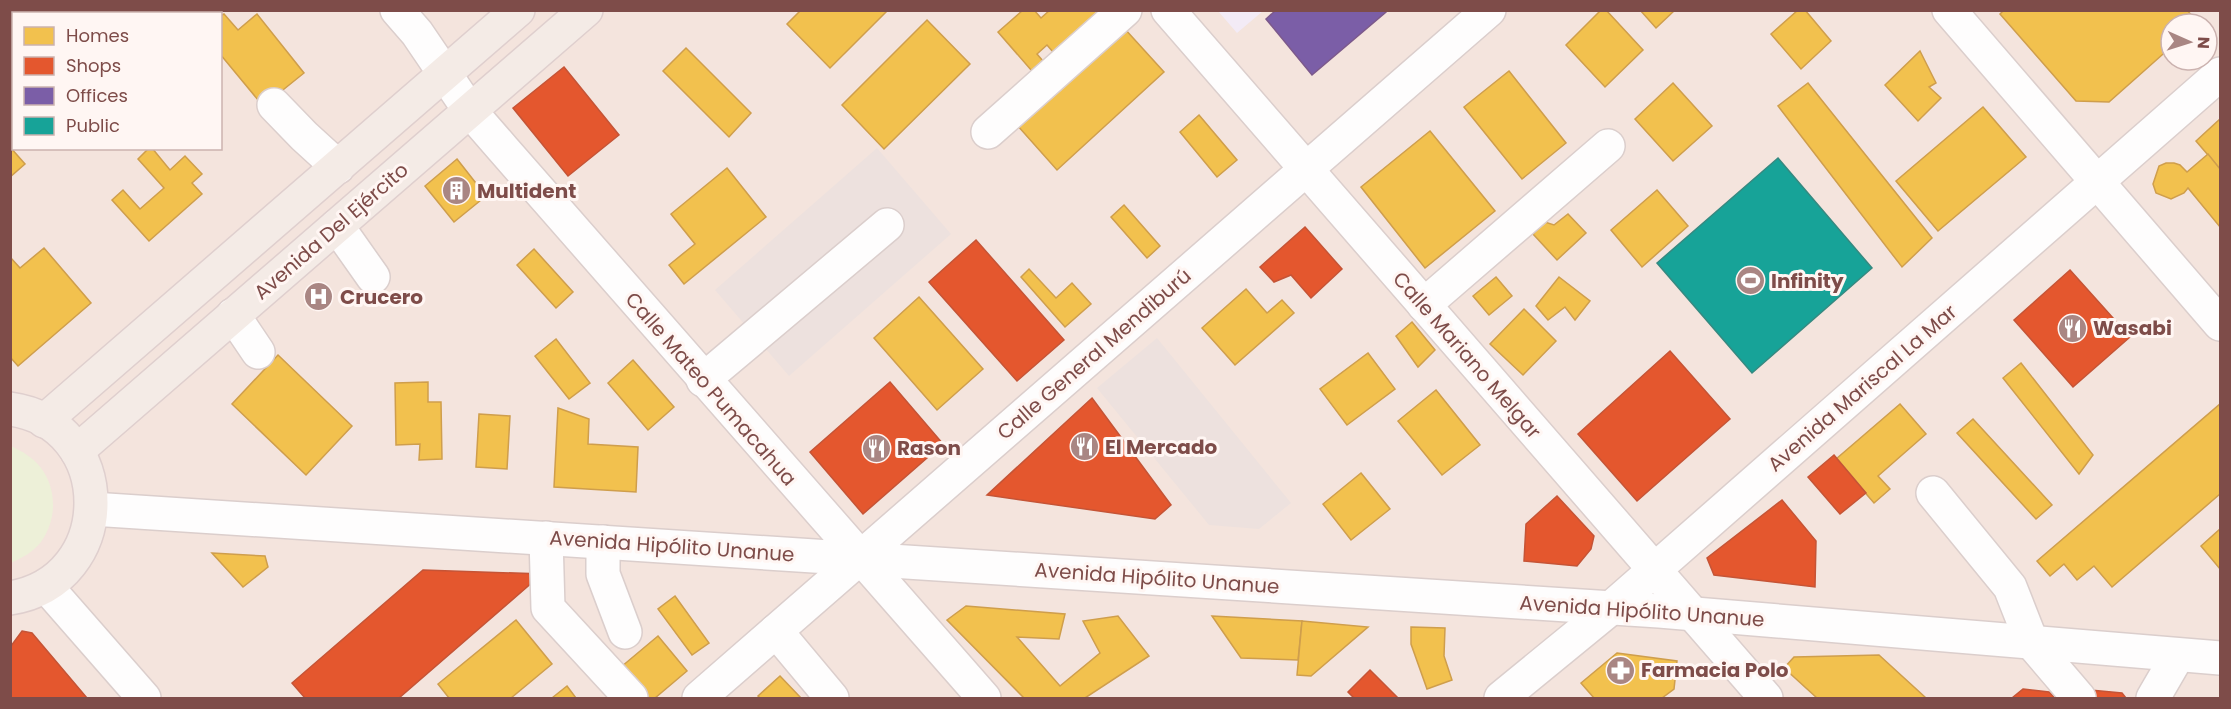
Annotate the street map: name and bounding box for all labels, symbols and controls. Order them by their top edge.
legend [12,12,222,150]
north arrow [2159,12,2219,72]
text: Homes [66,23,129,48]
text: N [2192,36,2215,49]
text: Shops [66,53,121,78]
text: Offices [66,83,128,108]
text: Public [66,113,120,138]
street label: Avenida Del Ejército [248,156,414,306]
building icon: Multident [440,175,472,207]
place label: Multident [477,177,576,205]
street label: Calle General Mendiburú [991,262,1197,446]
street label: Calle Mariano Melgar [1387,265,1547,445]
sports icon: Infinity [1734,265,1766,297]
place label: Infinity [1771,267,1844,295]
hospital icon: Crucero [303,281,335,313]
place label: Crucero [340,283,423,311]
street label: Calle Mateo Pumacahua [619,286,803,492]
street label: Avenida Mariscal La Mar [1761,298,1963,478]
restaurant icon: Wasabi [2056,312,2088,344]
place label: Wasabi [2093,314,2172,342]
restaurant icon: El Mercado [1068,431,1100,463]
restaurant icon: Rason [860,432,892,464]
place label: El Mercado [1105,433,1217,461]
place label: Rason [897,434,961,462]
street label: Avenida Hipólito Unanue [549,523,795,569]
street label: Avenida Hipólito Unanue [1034,555,1280,601]
street label: Avenida Hipólito Unanue [1519,588,1765,634]
pharmacy icon: Farmacia Polo [1604,654,1636,686]
place label: Farmacia Polo [1641,656,1789,684]

